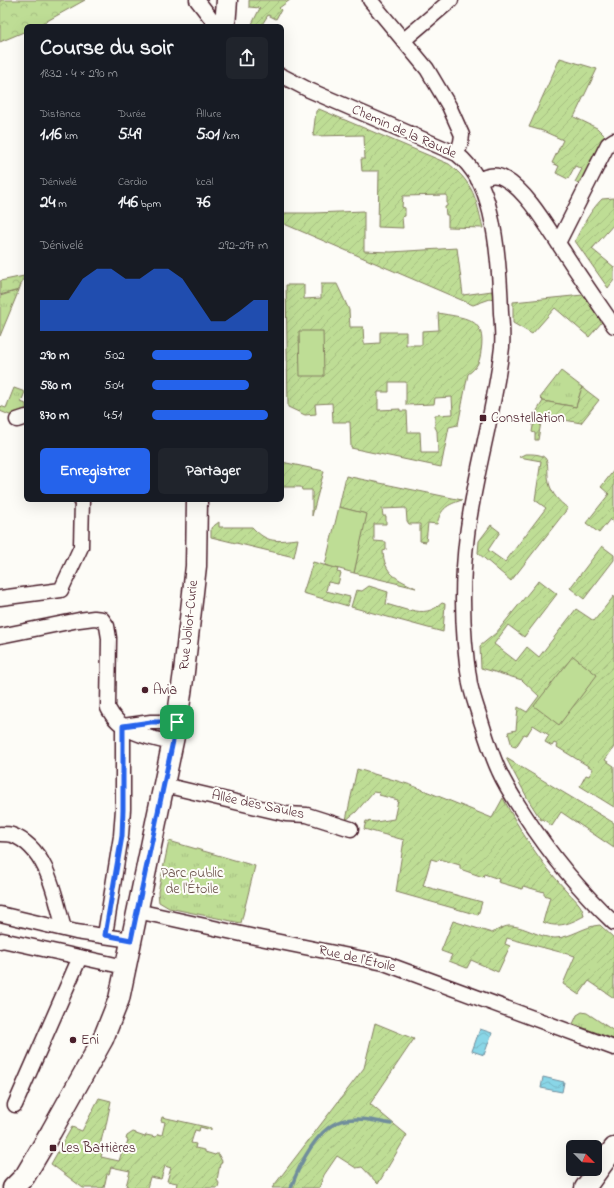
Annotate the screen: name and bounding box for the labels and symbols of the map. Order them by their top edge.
street label: Chemin de la Raude [348,99,460,165]
place label: Constellation [491,408,565,429]
marker: Constellation [478,413,488,423]
street label: Rue Joliot-Curie [174,578,204,671]
place label: Avia [153,680,177,701]
marker: Avia [140,685,150,695]
pin [160,705,194,739]
street label: Allée des Saules [210,785,306,825]
park label: Parc public de l'Étoile [161,863,224,900]
street label: Rue de l'Étoile [316,940,398,978]
place label: Eni [81,1030,99,1051]
marker: Eni [68,1035,78,1045]
place label: Les Battières [61,1138,136,1159]
north arrow [566,1140,602,1176]
marker: Les Battières [48,1143,58,1153]

